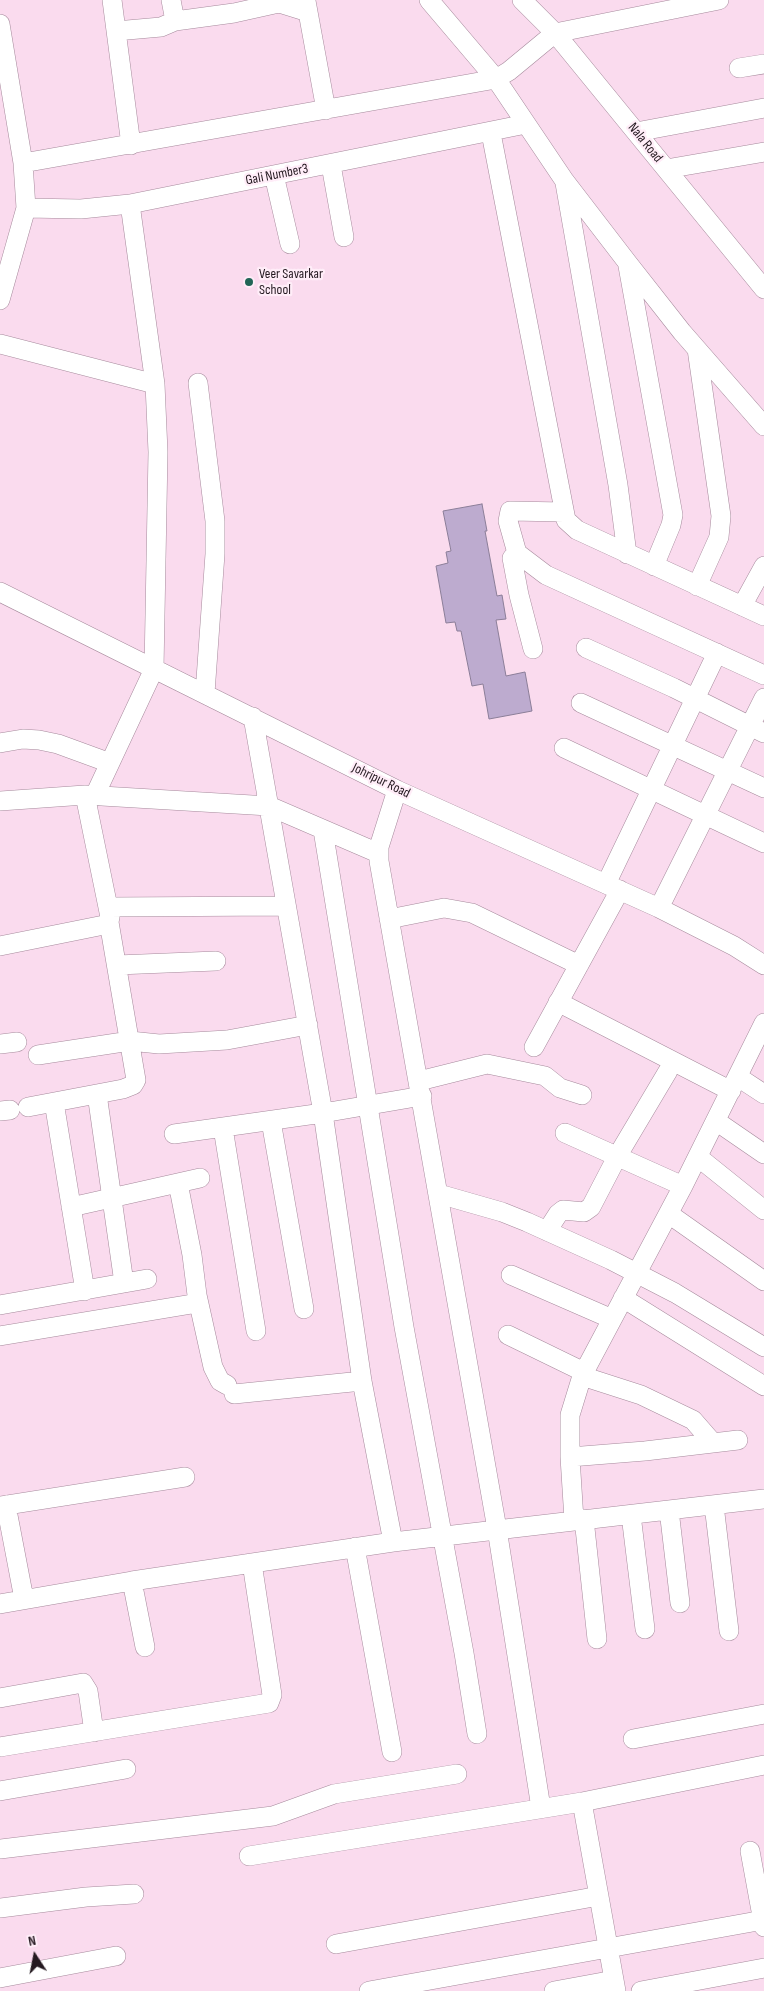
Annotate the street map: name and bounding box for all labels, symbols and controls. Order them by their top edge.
street label: Nala Road [624,120,666,166]
street label: Gali Number3 [244,161,310,189]
place label: Veer Savarkar School [259,266,323,298]
marker: Veer Savarkar School [243,276,255,288]
street label: Johripur Road [349,760,413,802]
north arrow [10,1931,60,1981]
text: N [27,1932,37,1950]

